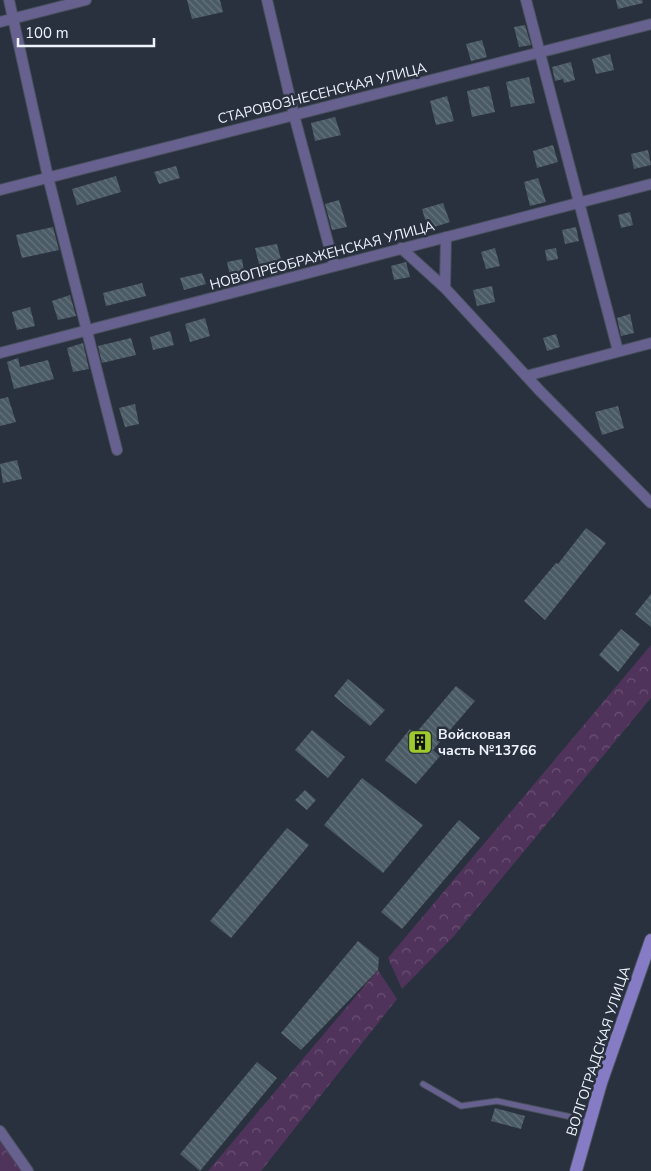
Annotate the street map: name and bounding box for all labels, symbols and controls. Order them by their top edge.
scale bar [18,15,154,47]
text: 100 m [25,23,69,43]
street label: СТАРОВОЗНЕСЕНСКАЯ УЛИЦА [216,58,429,129]
street label: НОВОПРЕОБРАЖЕНСКАЯ УЛИЦА [208,216,437,295]
place label: Войсковая часть №13766 [438,725,536,760]
building icon: Войсковая часть №13766 [407,729,433,755]
street label: ВОЛГОГРАДСКАЯ УЛИЦА [562,964,635,1139]

